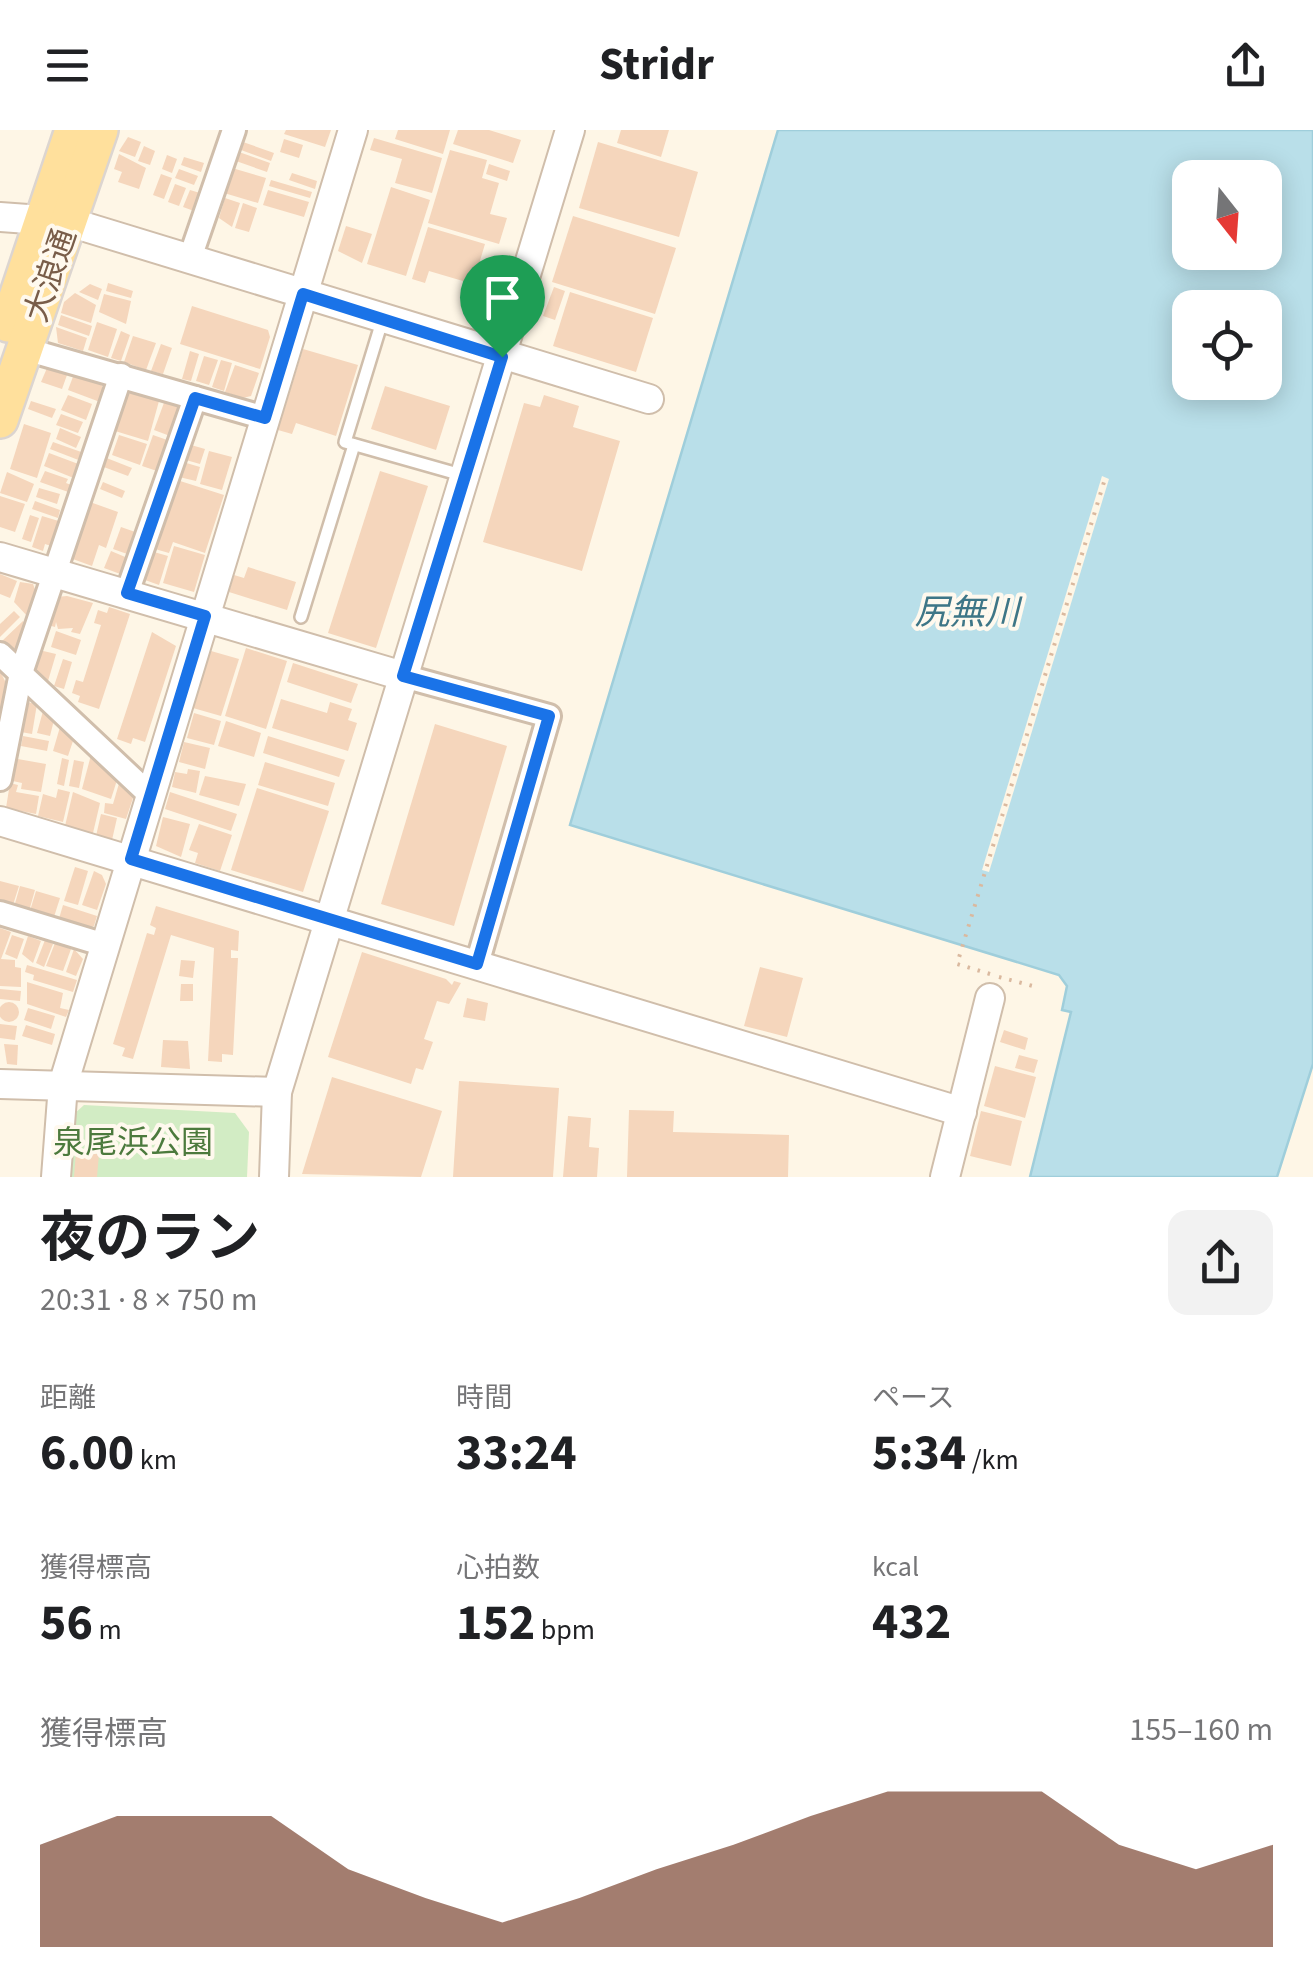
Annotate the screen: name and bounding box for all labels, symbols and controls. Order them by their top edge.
text: Stridr [599,33,714,97]
icon: menu [40,38,95,93]
icon: share [1218,38,1273,93]
north arrow [1172,160,1282,270]
map controls [1172,160,1282,400]
street label: 大浪通 [14,222,88,328]
pin [460,255,545,358]
icon: arrive [475,270,530,325]
button: locate [1172,290,1282,400]
water label: 尻無川 [914,588,1023,638]
park label: 泉尾浜公園 [53,1120,213,1166]
text: 夜のラン [40,1200,260,1278]
button: share [1168,1210,1273,1315]
text: 20:31 · 8 × 750 m [40,1277,258,1323]
text: 距離 [40,1378,96,1418]
text: 時間 [456,1378,512,1418]
text: ペース [872,1378,955,1418]
text: 6.00 [40,1418,134,1489]
text: 33:24 [456,1418,577,1489]
text: 5:34 [872,1418,966,1489]
text: km [134,1440,177,1480]
text: /km [966,1440,1019,1480]
text: kcal [872,1547,919,1587]
text: 獲得標高 [40,1548,152,1588]
text: 心拍数 [456,1548,540,1588]
text: 432 [872,1587,951,1658]
text: 56 [40,1588,93,1659]
text: 152 [456,1588,535,1659]
text: m [93,1610,122,1650]
text: bpm [535,1610,595,1650]
text: 155–160 m [1129,1707,1273,1753]
text: 獲得標高 [40,1711,168,1757]

